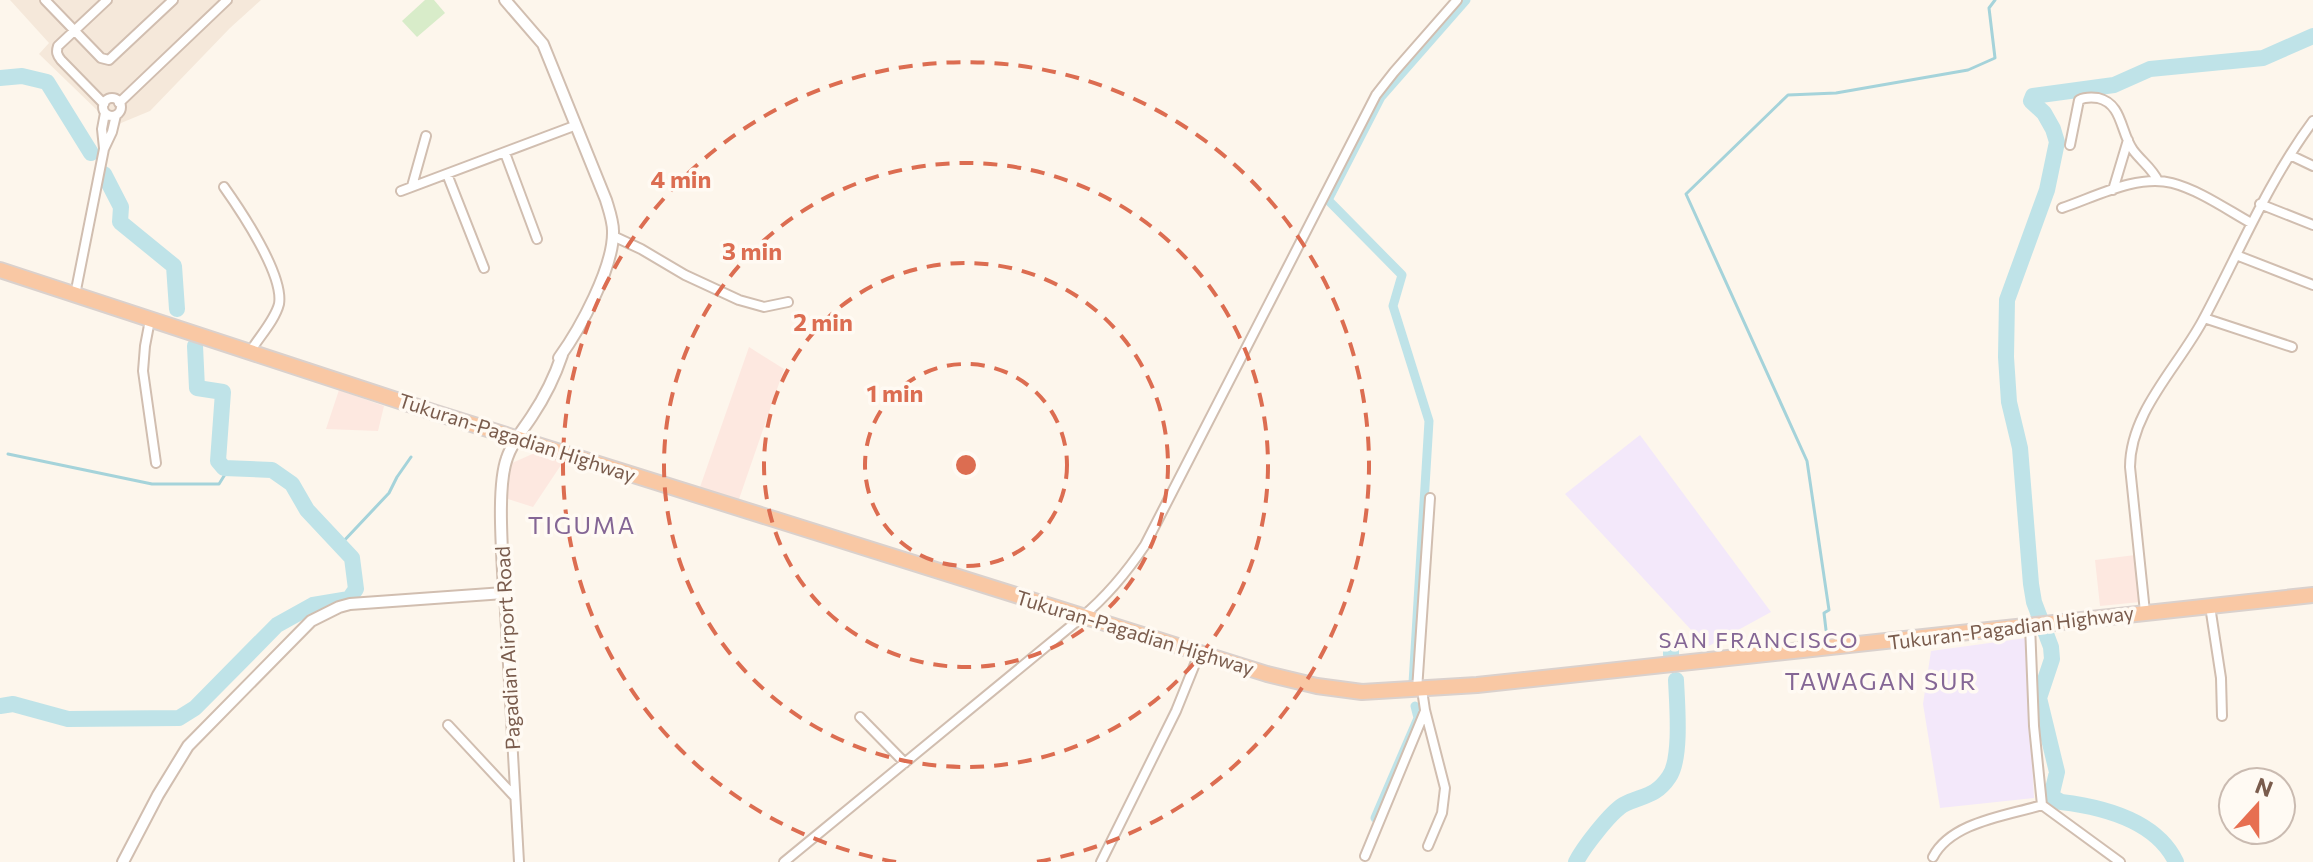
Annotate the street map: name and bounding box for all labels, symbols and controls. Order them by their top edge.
text: 4 min [651,164,711,193]
text: 3 min [722,236,782,265]
text: 2 min [793,307,853,336]
text: 1 min [867,378,923,407]
street label: Tukuran-Pagadian Highway [396,387,639,487]
centre of rings [952,451,980,479]
district label: TIGUMA [528,510,636,539]
street label: Pagadian Airport Road [490,546,524,751]
street label: Tukuran-Pagadian Highway [1013,584,1257,680]
street label: Tukuran-Pagadian Highway [1886,600,2135,654]
district label: SAN FRANCISCO [1658,626,1860,653]
district label: TAWAGAN SUR [1784,666,1978,695]
north arrow [2217,766,2297,846]
text: N [2252,771,2277,802]

